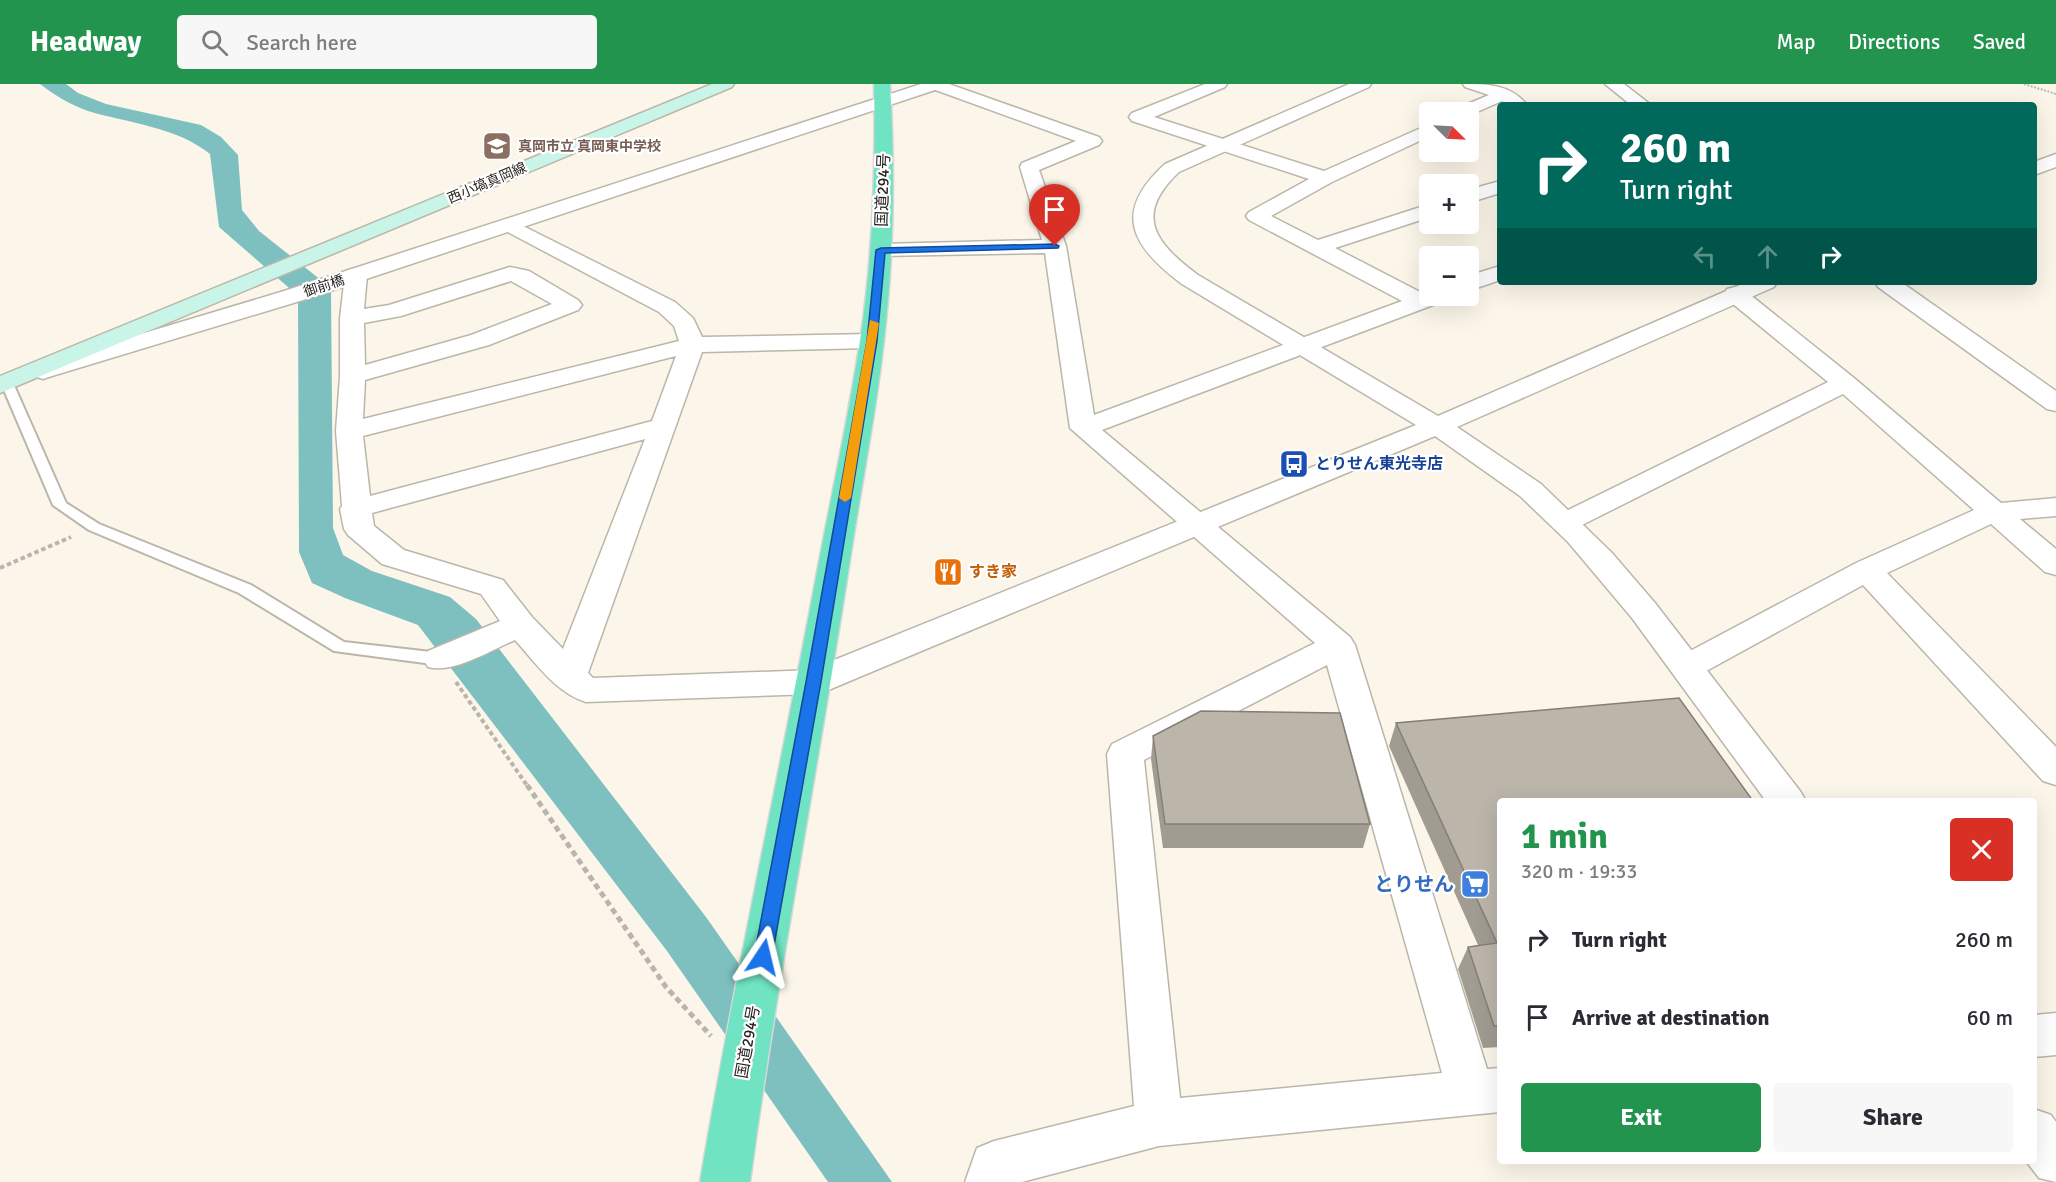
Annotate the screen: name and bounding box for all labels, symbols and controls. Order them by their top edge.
search box [177,15,597,69]
text: Headway [30,25,141,59]
icon: search [198,26,231,59]
text: Search here [246,29,357,56]
text: Map [1777,29,1815,55]
text: Directions [1848,29,1940,55]
text: Saved [1973,29,2026,55]
north arrow [1419,102,1479,162]
map controls [1419,102,1479,306]
text: 260 m [1620,123,1731,174]
icon: right [1521,126,1599,204]
school or university icon: 真岡市立 真岡東中学校 [481,130,513,162]
place label: 真岡市立 真岡東中学校 [518,138,661,155]
street label: 国道294号 [872,153,894,227]
street label: 西小塙真岡線 [445,159,529,207]
button: + [1419,174,1479,234]
text: Turn right [1620,174,1733,207]
pin [1029,184,1080,246]
icon: arrive [1038,193,1071,226]
icon: left [1688,240,1721,273]
icon: ahead [1751,240,1784,273]
icon: right [1814,240,1847,273]
button: − [1419,246,1479,306]
street label: 御前橋 [301,271,347,301]
bus stop icon: とりせん東光寺店 [1278,448,1310,480]
place label: とりせん東光寺店 [1315,454,1443,474]
restaurant icon: すき家 [932,556,964,588]
place label: すき家 [969,562,1017,582]
text: 1 min [1521,814,1608,859]
button: close [1950,818,2013,881]
text: 320 m · 19:33 [1521,859,1637,884]
supermarket icon: とりせん [1459,868,1491,900]
place label: とりせん [1374,872,1454,897]
icon: right [1521,923,1554,956]
position arrow [731,925,795,989]
text: Turn right [1572,926,1667,953]
text: 260 m [1955,926,2013,953]
icon: arrive [1521,1001,1554,1034]
street label: 国道294号 [732,1004,764,1080]
text: Arrive at destination [1572,1004,1769,1031]
text: 60 m [1967,1004,2013,1031]
button: Exit [1521,1083,1761,1152]
button: Share [1773,1083,2013,1152]

